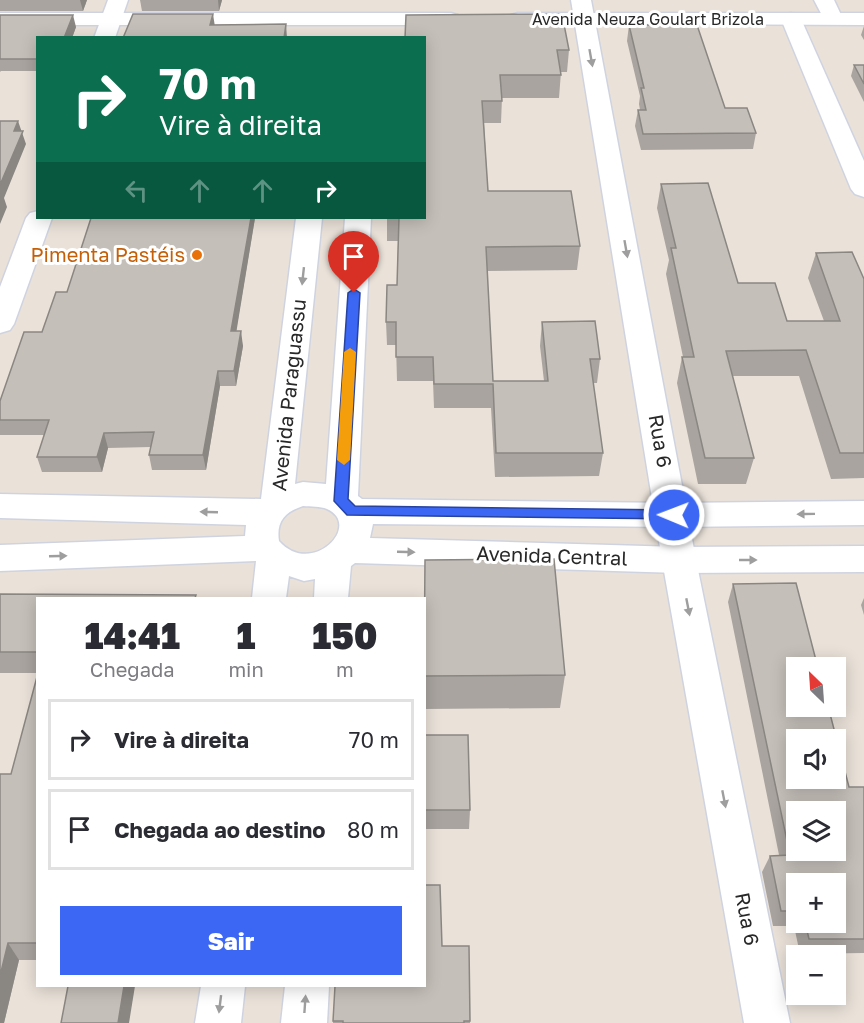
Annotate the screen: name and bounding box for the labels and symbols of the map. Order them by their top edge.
street label: Avenida Neuza Goulart Brizola [532,9,764,29]
one-way arrow [587,48,596,67]
pin [328,231,379,293]
one-way arrow [621,240,630,259]
place label: Pimenta Pastéis [30,242,185,266]
marker: Pimenta Pastéis [190,248,204,262]
one-way arrow [298,266,308,285]
street label: Avenida Paraguassu [266,298,310,492]
street label: Rua 6 [645,412,677,469]
position arrow [642,483,706,547]
one-way arrow [199,507,218,517]
one-way arrow [796,509,815,519]
street label: Avenida Central [476,540,628,570]
one-way arrow [397,547,416,557]
one-way arrow [49,551,68,561]
one-way arrow [739,555,758,564]
one-way arrow [684,598,693,617]
north arrow [786,657,846,717]
one-way arrow [720,789,729,808]
street label: Rua 6 [731,890,765,947]
one-way arrow [216,995,225,1014]
one-way arrow [301,995,310,1014]

